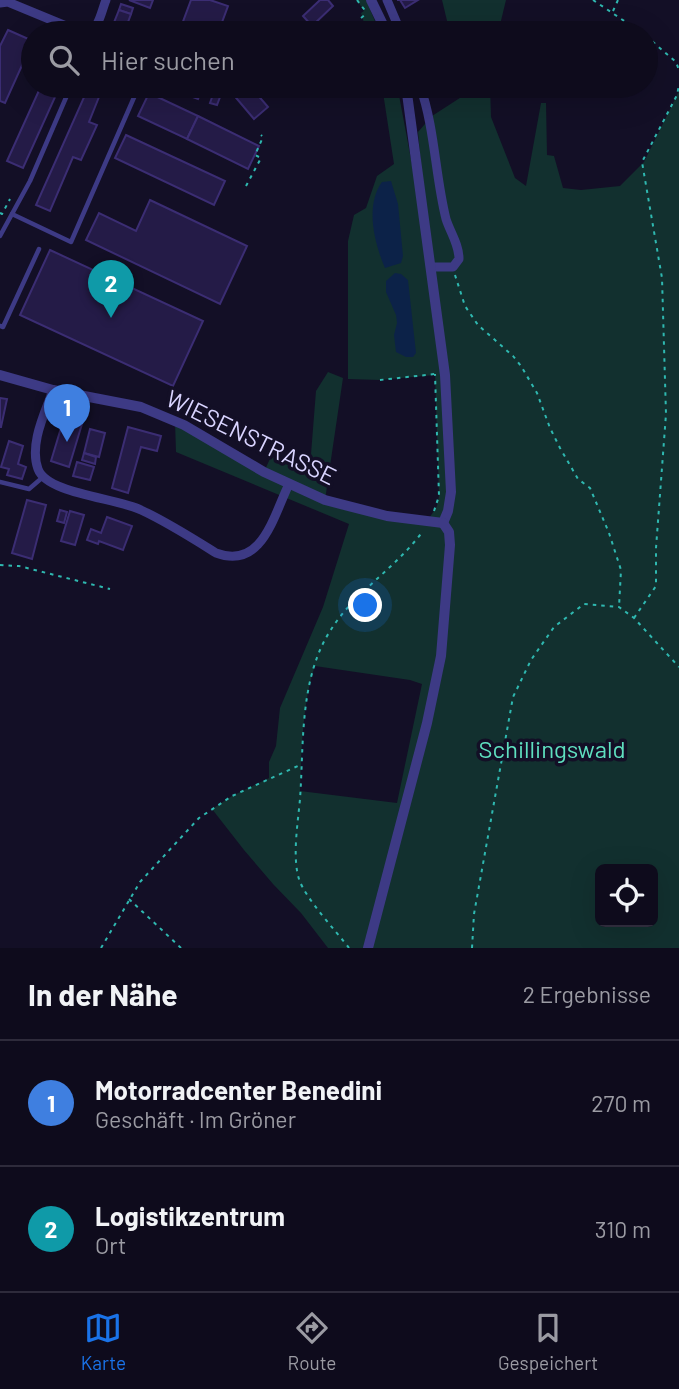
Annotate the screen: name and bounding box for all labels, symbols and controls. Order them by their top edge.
search box [21,21,658,98]
icon: search [45,41,83,79]
text: Hier suchen [101,44,235,75]
pin: 2 [88,260,134,318]
street label: WIESENSTRASSE [162,383,341,490]
pin: 1 [44,384,90,442]
your location [348,588,382,622]
park label: Schillingswald [478,734,626,763]
map controls [595,864,658,927]
button: locate [595,864,658,927]
text: In der Nähe [28,976,178,1012]
text: 2 Ergebnisse [523,980,651,1008]
text: Motorradcenter Benedini [95,1074,382,1105]
text: 1 [47,1089,55,1117]
text: 270 m [591,1089,651,1117]
text: Geschäft · Im Gröner [95,1105,296,1133]
text: Logistikzentrum [95,1200,285,1231]
text: 2 [45,1215,57,1243]
text: 310 m [595,1215,651,1243]
text: Ort [95,1231,126,1259]
tab: Karte [81,1309,126,1374]
tab: Route [288,1309,336,1374]
tab: Gespeichert [498,1309,598,1374]

